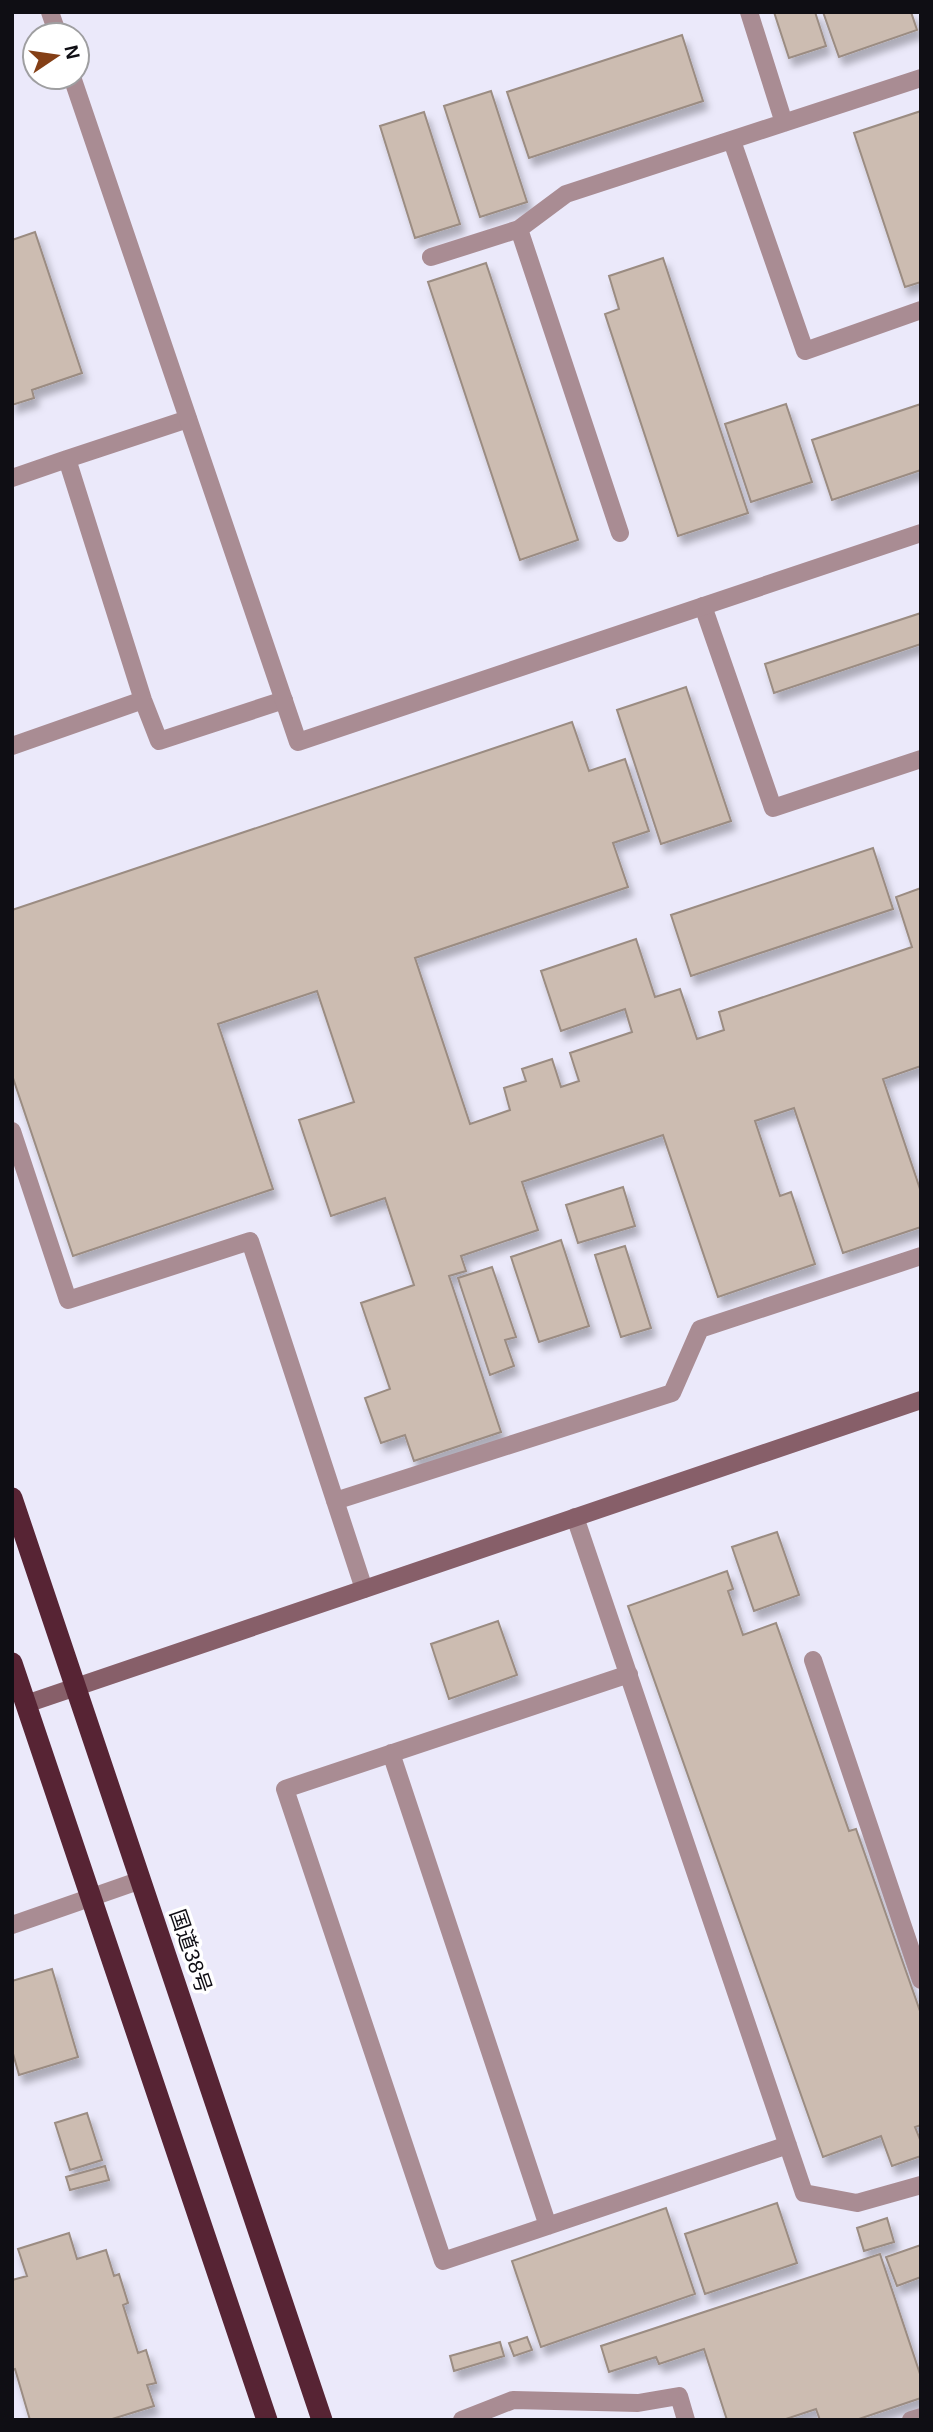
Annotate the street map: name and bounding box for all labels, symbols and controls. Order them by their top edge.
north arrow [21,21,91,91]
text: N [60,43,84,61]
street label: 国道38号 [166,1906,216,1996]

